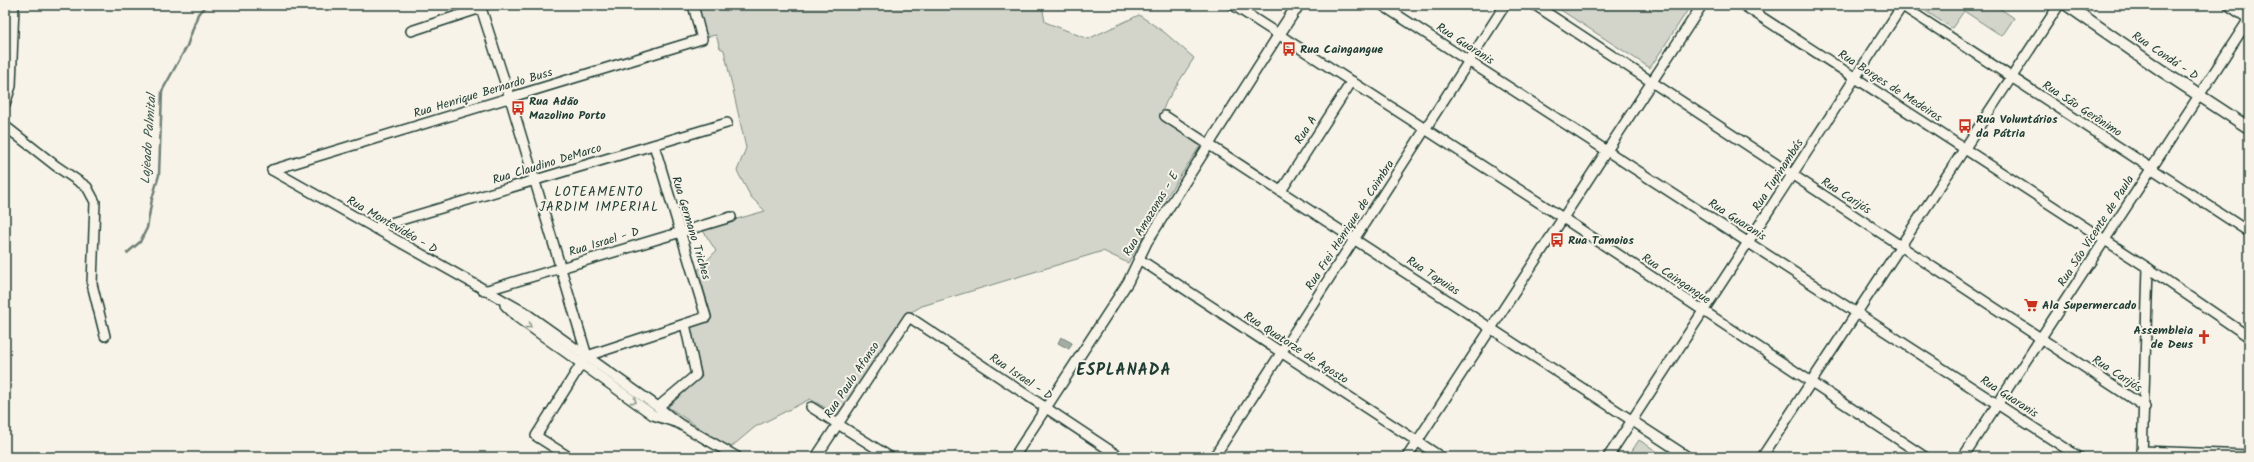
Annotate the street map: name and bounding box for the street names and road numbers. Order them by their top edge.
street label: Rua Guaranis [1432,18,1498,70]
street label: Rua Condá - D [2128,27,2202,85]
street label: Rua Borges de Medeiros [1834,45,1946,127]
street label: Rua Henrique Bernardo Buss [411,63,555,123]
street label: Rua São Gerônimo [2038,76,2126,142]
street label: Rua A [1290,112,1322,148]
street label: Rua Tupinambás [1748,135,1808,215]
street label: Rua Claudino DeMarco [490,138,604,190]
street label: Rua Frei Henrique de Coimbra [1301,156,1400,294]
street label: Rua Amazonas - E [1118,167,1184,260]
street label: Rua São Vicente de Paula [2053,171,2139,290]
street label: Rua Carijós [1817,173,1875,219]
street label: Rua Germano Triches [666,174,716,282]
street label: Rua Montevidéo - D [343,191,441,259]
street label: Rua Guaranis [1704,194,1770,246]
street label: Rua Israel - D [566,222,642,262]
street label: Rua Caingangue [1638,249,1715,310]
street label: Rua Tapuias [1403,252,1463,300]
street label: Rua Quatorze de Agosto [1240,307,1352,389]
street label: Rua Paulo Afonso [819,338,885,422]
street label: Rua Israel - D [985,349,1057,405]
street label: Rua Carijós [2088,351,2146,397]
street label: Rua Guaranis [1976,371,2042,423]

